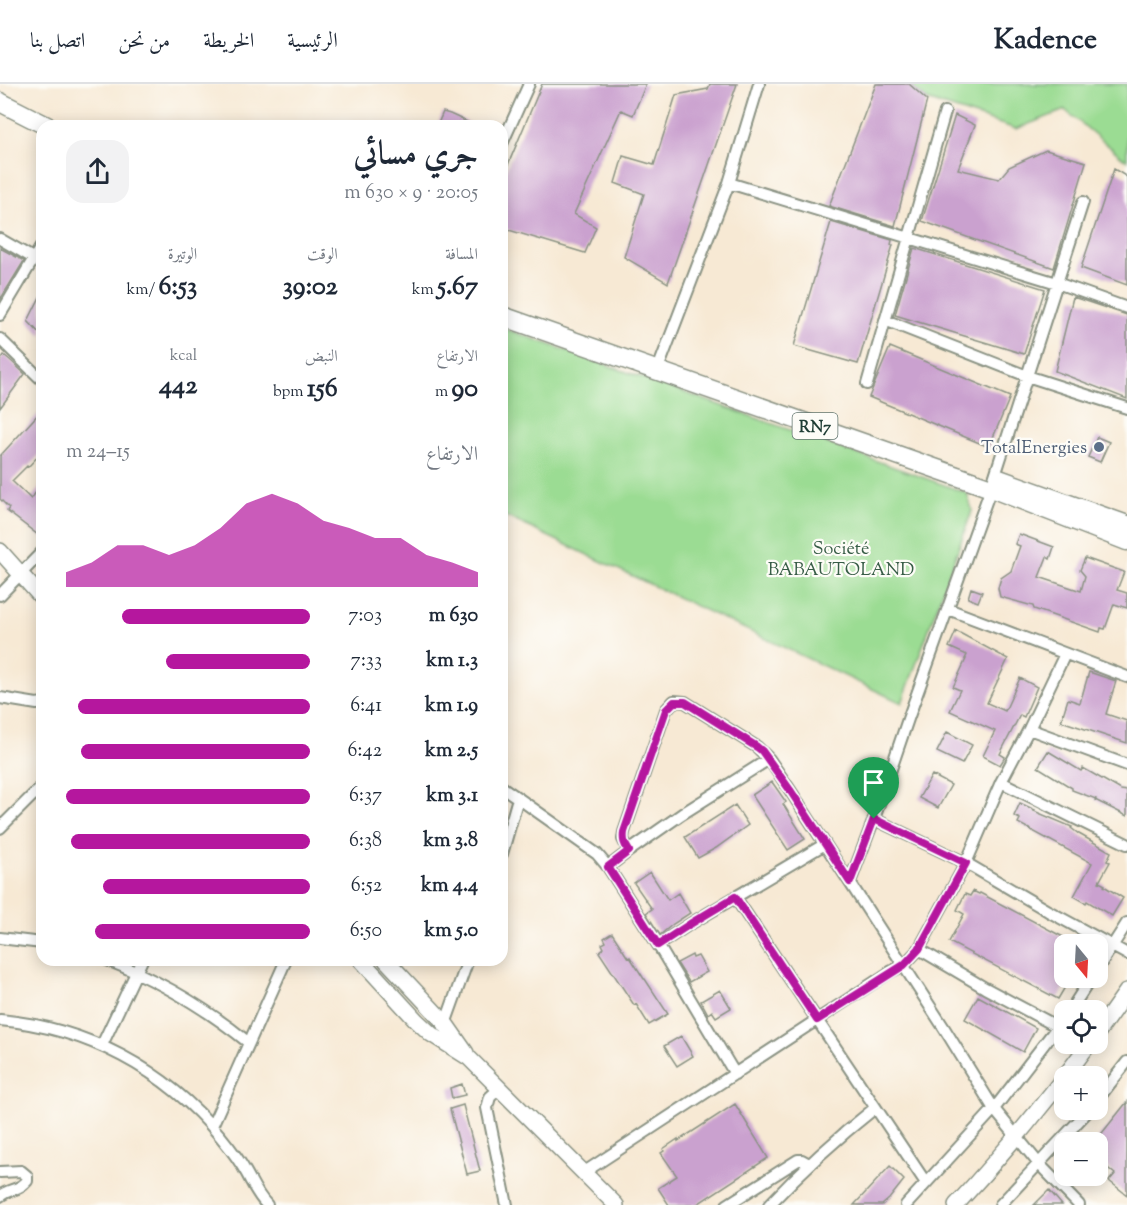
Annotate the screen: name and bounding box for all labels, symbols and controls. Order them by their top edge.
text: Kadence [994,21,1097,61]
text: اتصل بنا [30,27,85,57]
text: من نحن [118,27,170,57]
text: الخريطة [203,27,254,57]
text: الرئيسية [287,27,338,57]
text: جري مسائي [353,132,478,180]
button: share [66,140,129,203]
text: 20:05 · 9 × 630 m [344,179,478,208]
text: الوتيرة [168,244,197,267]
text: الوقت [307,244,338,267]
text: المسافة [445,244,478,267]
text: 6:53 [159,269,197,306]
text: 39:02 [283,269,338,306]
text: 5.67 [437,269,478,306]
text: /km [126,279,159,302]
text: km [412,279,437,302]
text: kcal [170,345,197,368]
text: النبض [305,346,338,369]
text: الارتفاع [436,346,478,369]
text: 442 [159,368,197,405]
text: 156 [307,371,338,408]
text: 90 [452,371,478,408]
text: bpm [273,381,307,404]
text: m [435,381,452,404]
road number: RN7 [792,413,838,439]
place label: TotalEnergies [981,436,1087,462]
text: 15–24 m [66,438,130,467]
marker: TotalEnergies [1092,440,1106,454]
text: الارتفاع [426,441,478,470]
park label: Société BABAUTOLAND [768,537,914,584]
text: 7:03 [348,602,382,631]
text: 630 m [429,602,478,631]
text: 7:33 [351,647,382,676]
text: 1.3 km [426,647,478,676]
text: 6:41 [350,692,382,721]
text: 1.9 km [425,692,478,721]
text: 6:42 [348,737,382,766]
text: 2.5 km [425,737,478,766]
pin [848,757,899,819]
icon: arrive [857,766,890,799]
text: 6:37 [349,782,382,811]
text: 3.1 km [426,782,478,811]
text: 6:38 [349,827,382,856]
text: 3.8 km [423,827,478,856]
text: 6:52 [351,872,382,901]
text: 4.4 km [421,872,478,901]
text: 6:50 [350,917,382,946]
text: 5.0 km [424,917,478,946]
north arrow [1054,934,1108,988]
map controls [1054,934,1108,1186]
button: locate [1054,1000,1108,1054]
button: + [1054,1066,1108,1120]
button: − [1054,1132,1108,1186]

